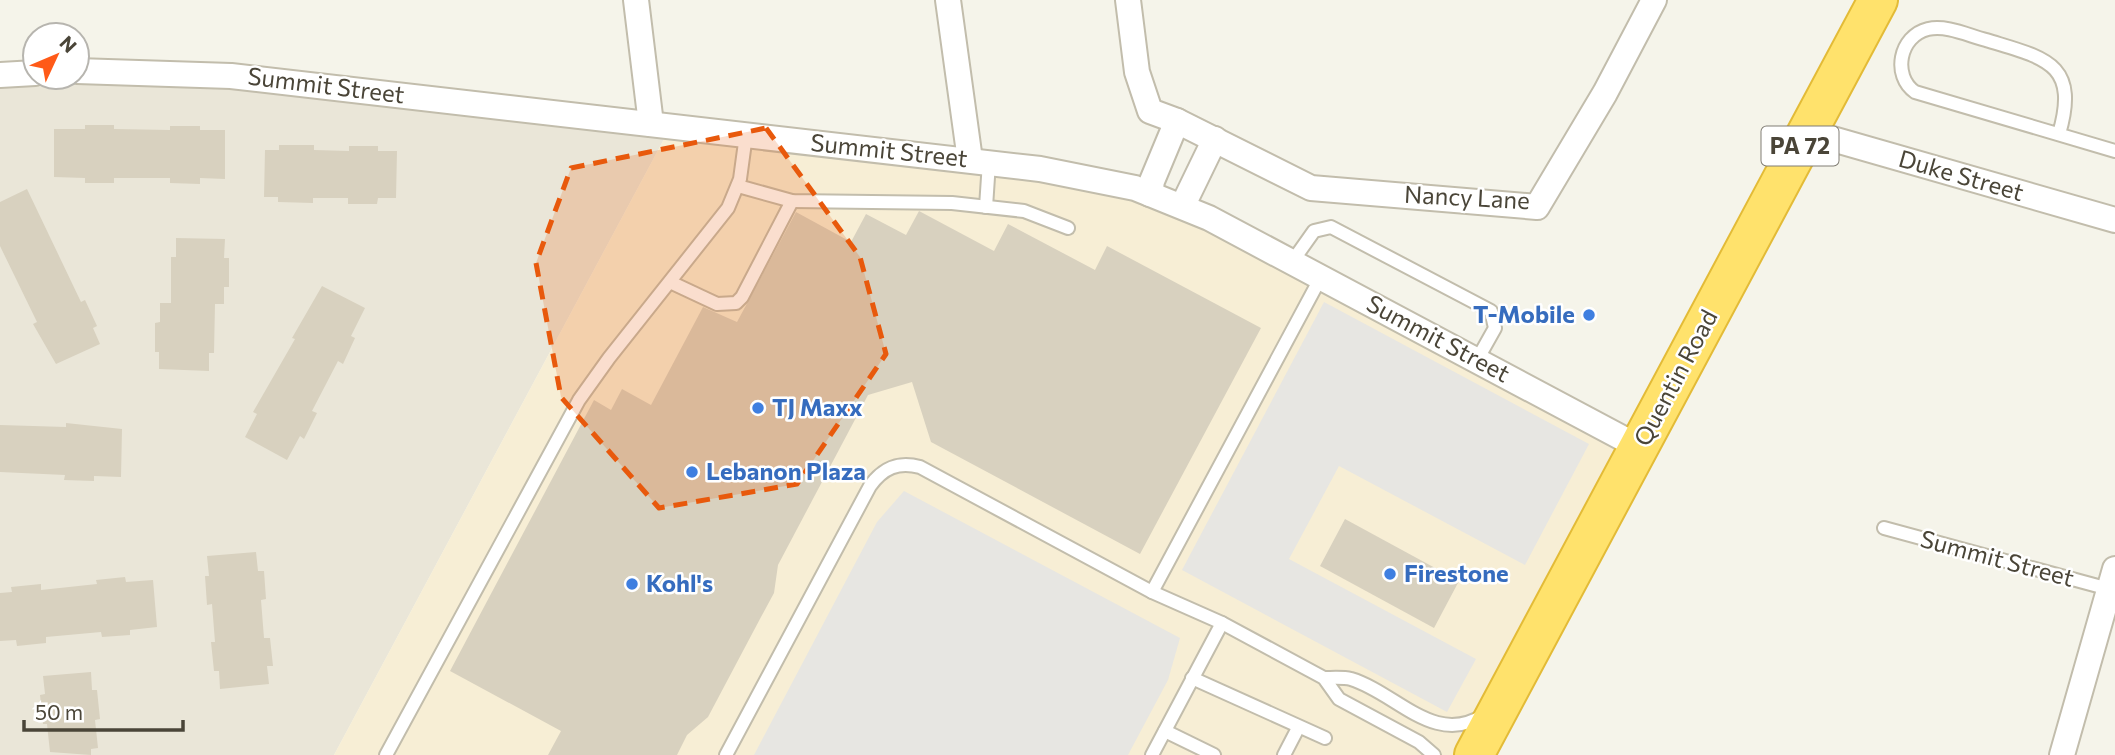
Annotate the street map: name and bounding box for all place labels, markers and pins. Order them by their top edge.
place label: T-Mobile [1473,299,1575,328]
marker: T-Mobile [1581,307,1597,323]
place label: TJ Maxx [772,392,863,421]
marker: TJ Maxx [750,400,766,416]
place label: Lebanon Plaza [706,456,866,485]
marker: Lebanon Plaza [684,464,700,480]
place label: Firestone [1404,558,1509,587]
marker: Firestone [1382,566,1398,582]
place label: Kohl's [646,568,713,597]
marker: Kohl's [624,576,640,592]

